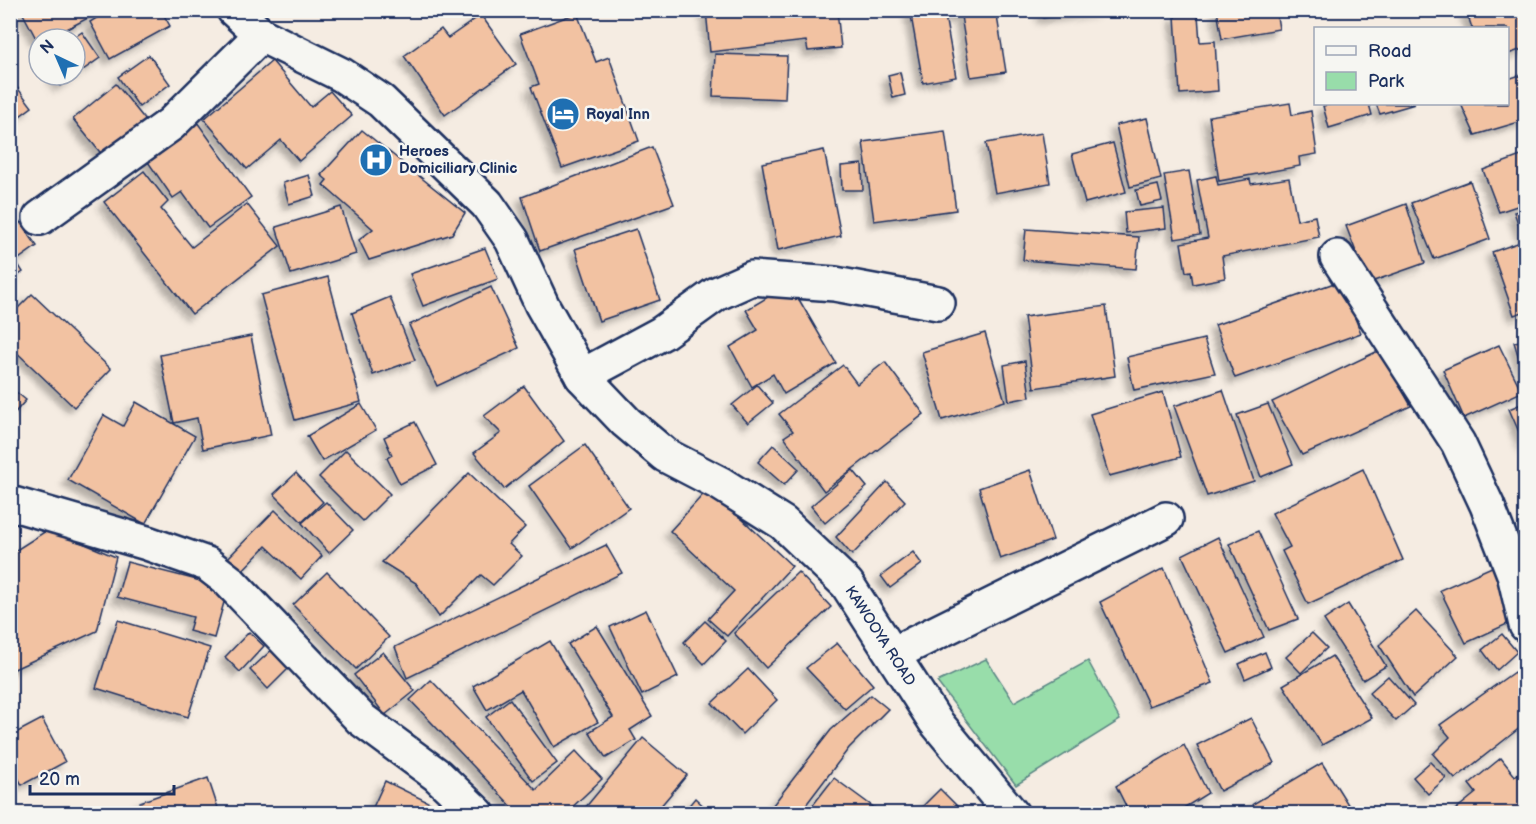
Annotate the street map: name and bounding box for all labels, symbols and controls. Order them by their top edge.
north arrow [27,27,87,87]
legend [1314,27,1509,105]
text: N [37,36,59,58]
text: Road [1368,41,1412,62]
text: Park [1368,71,1404,92]
hotel icon: Royal Inn [545,96,581,132]
place label: Royal Inn [586,105,650,124]
hospital icon: Heroes Domiciliary Clinic [358,142,394,178]
place label: Heroes Domiciliary Clinic [399,142,518,178]
street label: KAWOOYA ROAD [841,582,919,690]
scale bar [30,758,174,796]
text: 20 m [39,769,80,790]

